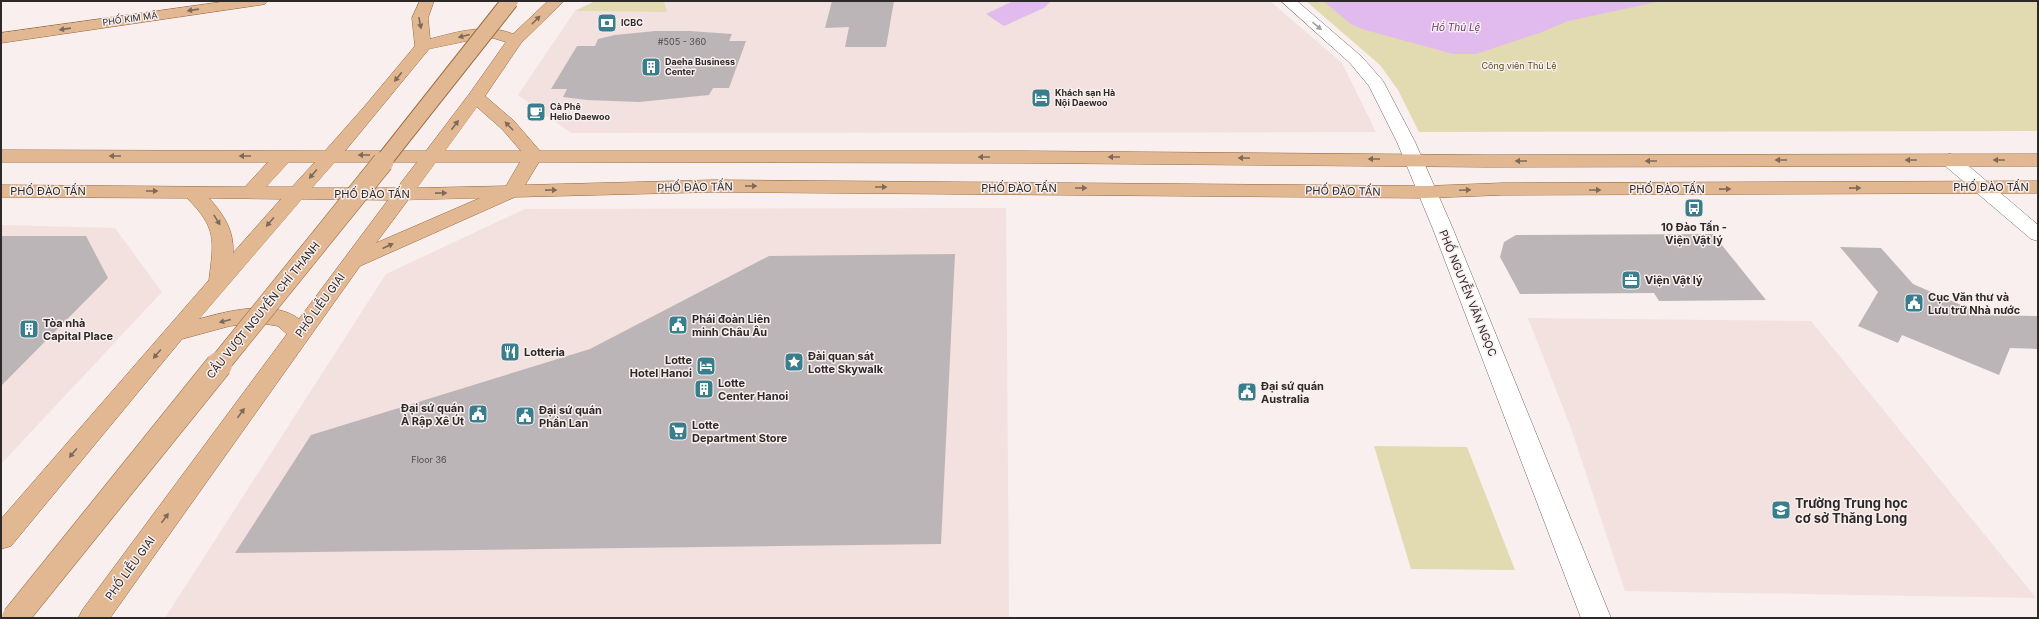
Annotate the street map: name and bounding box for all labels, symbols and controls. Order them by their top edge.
street label: PHỐ KIM MÃ [101,7,158,28]
one-way arrow [187,7,199,13]
bank icon: ICBC [596,12,618,34]
one-way arrow [531,15,541,25]
one-way arrow [417,16,423,29]
place label: ICBC [621,17,643,28]
water label: Hồ Thủ Lệ [1432,21,1481,33]
one-way arrow [1312,22,1322,31]
one-way arrow [59,26,71,32]
one-way arrow [458,33,470,39]
house number: #505 - 360 [658,36,706,47]
building icon: Daeha Business Center [640,56,662,78]
place label: Daeha Business Center [665,56,735,77]
park label: Công viên Thủ Lệ [1482,60,1557,71]
one-way arrow [394,71,403,82]
hotel icon: Khách sạn Hà Nội Daewoo [1030,87,1052,109]
place label: Khách sạn Hà Nội Daewoo [1055,87,1115,108]
cafe icon: Cà Phê Helio Daewoo [525,101,547,123]
place label: Cà Phê Helio Daewoo [550,101,611,122]
one-way arrow [450,119,459,130]
one-way arrow [504,121,513,131]
one-way arrow [357,152,370,158]
one-way arrow [108,153,121,159]
one-way arrow [238,153,251,159]
one-way arrow [977,154,990,160]
one-way arrow [1107,154,1120,160]
one-way arrow [1237,155,1250,161]
one-way arrow [1367,156,1380,162]
one-way arrow [1774,157,1787,163]
one-way arrow [1904,157,1917,163]
one-way arrow [1992,157,2005,163]
one-way arrow [1514,158,1527,164]
one-way arrow [1644,158,1657,164]
one-way arrow [309,170,318,179]
street label: PHỐ ĐÀO TẤN [657,178,733,195]
street label: PHỐ ĐÀO TẤN [1953,179,2029,194]
street label: PHỐ ĐÀO TẤN [981,180,1057,195]
street label: PHỐ ĐÀO TẤN [1629,181,1705,196]
street label: PHỐ ĐÀO TẤN [1305,182,1381,199]
street label: PHỐ ĐÀO TẤN [10,183,86,198]
one-way arrow [745,183,758,189]
one-way arrow [875,184,888,190]
one-way arrow [1075,185,1088,191]
one-way arrow [1849,185,1862,191]
street label: PHỐ ĐÀO TẤN [334,186,410,201]
one-way arrow [545,186,557,193]
one-way arrow [1719,186,1732,192]
one-way arrow [1459,187,1471,194]
one-way arrow [1589,187,1602,193]
one-way arrow [146,188,159,194]
one-way arrow [435,190,448,196]
bus stop icon: 10 Đào Tấn - Viện Vật lý [1683,197,1705,219]
one-way arrow [213,215,220,226]
one-way arrow [266,217,275,228]
place label: 10 Đào Tấn - Viện Vật lý [1661,220,1727,247]
street label: PHỐ NGUYỄN VĂN NGỌC [1436,227,1502,358]
street label: CẦU VƯỢT NGUYỄN CHÍ THANH [202,237,323,381]
one-way arrow [382,242,394,249]
street label: PHỐ LIỄU GIAI [291,269,348,340]
office icon: Viện Vật lý [1620,269,1642,291]
place label: Viện Vật lý [1645,273,1703,287]
place label: Cục Văn thư và Lưu trữ Nhà nước [1928,290,2021,317]
public building icon: Cục Văn thư và Lưu trữ Nhà nước [1903,292,1925,314]
place label: Phái đoàn Liên minh Châu Âu [692,312,770,339]
public building icon: Phái đoàn Liên minh Châu Âu [667,314,689,336]
place label: Tòa nhà Capital Place [43,316,113,343]
building icon: Tòa nhà Capital Place [18,318,40,340]
one-way arrow [218,318,230,324]
restaurant icon: Lotteria [499,341,521,363]
place label: Lotteria [524,345,565,359]
one-way arrow [153,348,162,359]
place label: Đài quan sát Lotte Skywalk [808,349,884,376]
place icon: Đài quan sát Lotte Skywalk [783,351,805,373]
place label: Lotte Hotel Hanoi [630,353,692,380]
hotel icon: Lotte Hotel Hanoi [695,355,717,377]
place label: Lotte Center Hanoi [718,376,788,403]
building icon: Lotte Center Hanoi [693,378,715,400]
place label: Đại sứ quán Australia [1261,379,1324,406]
public building icon: Đại sứ quán Australia [1236,381,1258,403]
place label: Đại sứ quán Ả Rập Xê Út [401,401,464,428]
public building icon: Đại sứ quán Ả Rập Xê Út [467,403,489,425]
place label: Đại sứ quán Phần Lan [539,403,602,430]
public building icon: Đại sứ quán Phần Lan [514,405,536,427]
one-way arrow [237,407,245,418]
place label: Lotte Department Store [692,418,788,445]
supermarket icon: Lotte Department Store [667,420,689,442]
one-way arrow [69,447,78,458]
house number: Floor 36 [411,454,447,465]
place label: Trường Trung học cơ sở Thăng Long [1795,495,1908,526]
school or university icon: Trường Trung học cơ sở Thăng Long [1770,499,1792,521]
one-way arrow [161,513,169,524]
street label: PHỐ LIỄU GIAI [101,532,158,603]

